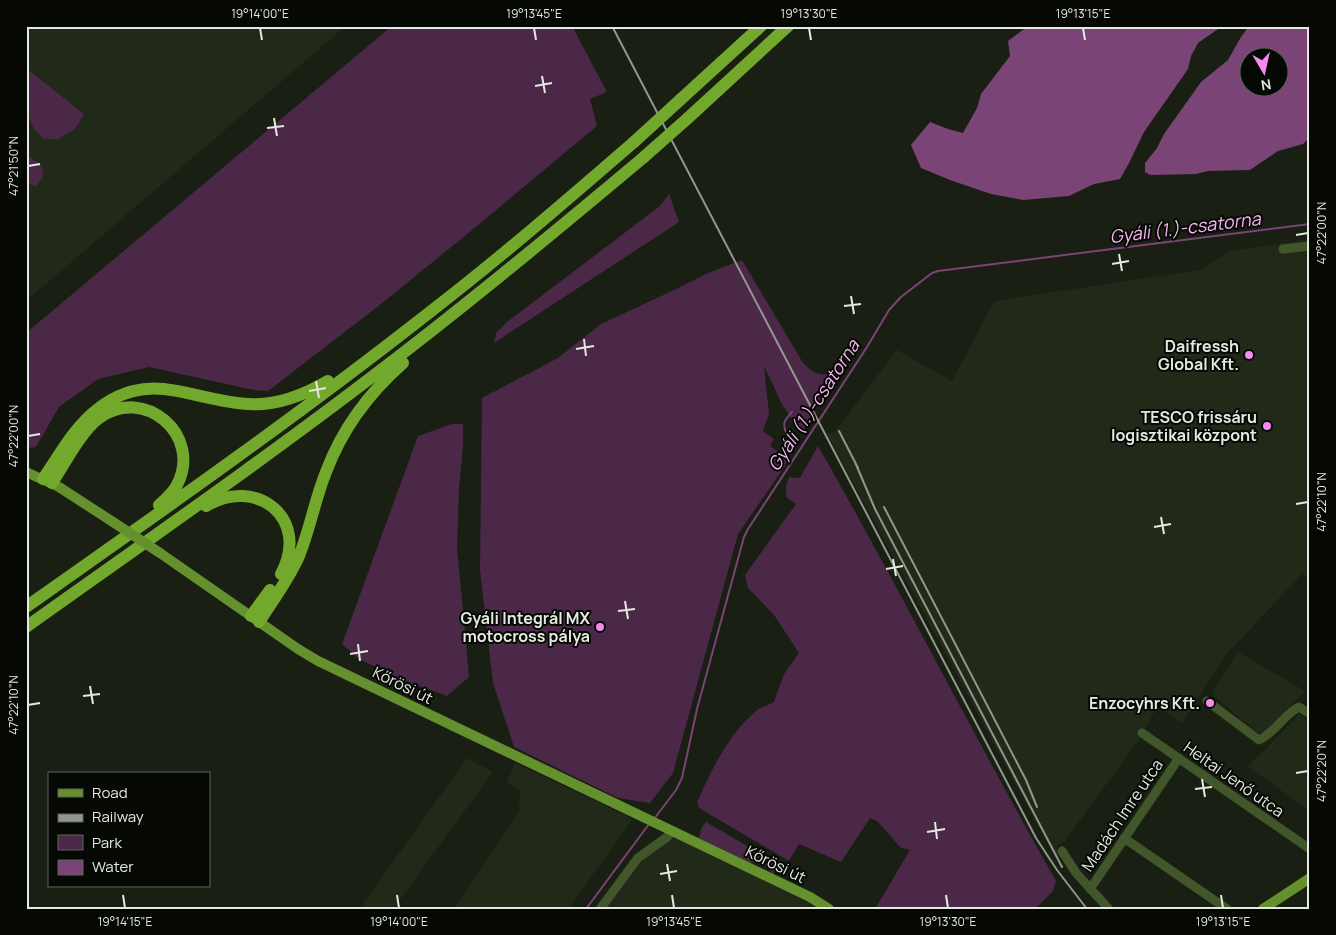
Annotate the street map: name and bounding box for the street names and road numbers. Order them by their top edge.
street label: Kőrösi út [369,661,437,709]
street label: Heltai Jenő utca [1179,736,1289,822]
street label: Madách Imre utca [1076,755,1168,875]
street label: Kőrösi út [742,840,810,888]

